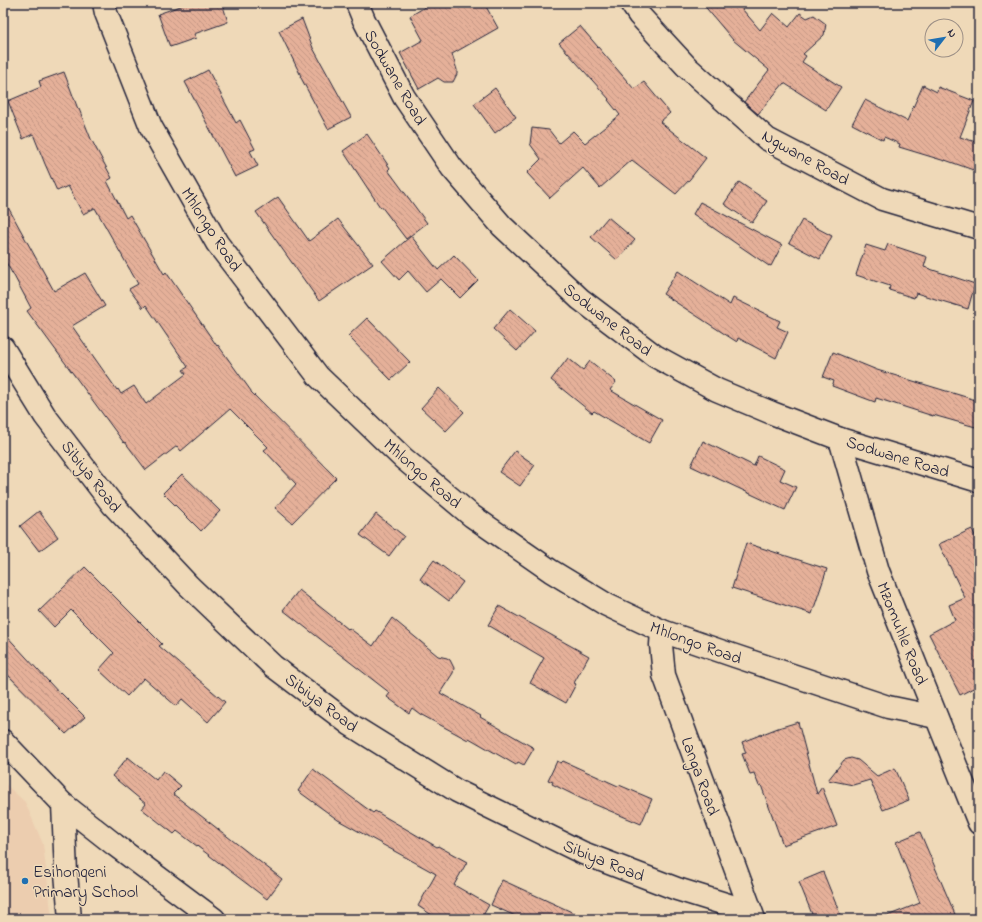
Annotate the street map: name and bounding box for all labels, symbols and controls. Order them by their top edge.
north arrow [924,18,964,58]
street label: Sodwane Road [357,25,432,131]
text: N [943,26,960,41]
street label: Ngwane Road [756,124,854,195]
street label: Mhlongo Road [172,183,248,278]
street label: Sodwane Road [557,277,657,363]
street label: Sodwane Road [843,430,953,485]
street label: Mhlongo Road [376,433,467,517]
street label: Sibiya Road [54,435,127,519]
street label: Mzomuhle Road [870,578,934,689]
street label: Mhlongo Road [645,615,745,674]
street label: Sibiya Road [279,667,363,740]
street label: Langa Road [672,734,725,820]
street label: Sibiya Road [559,834,648,890]
place label: Esihonqeni Primary School [33,860,138,906]
marker: Esihonqeni Primary School [20,876,30,886]

